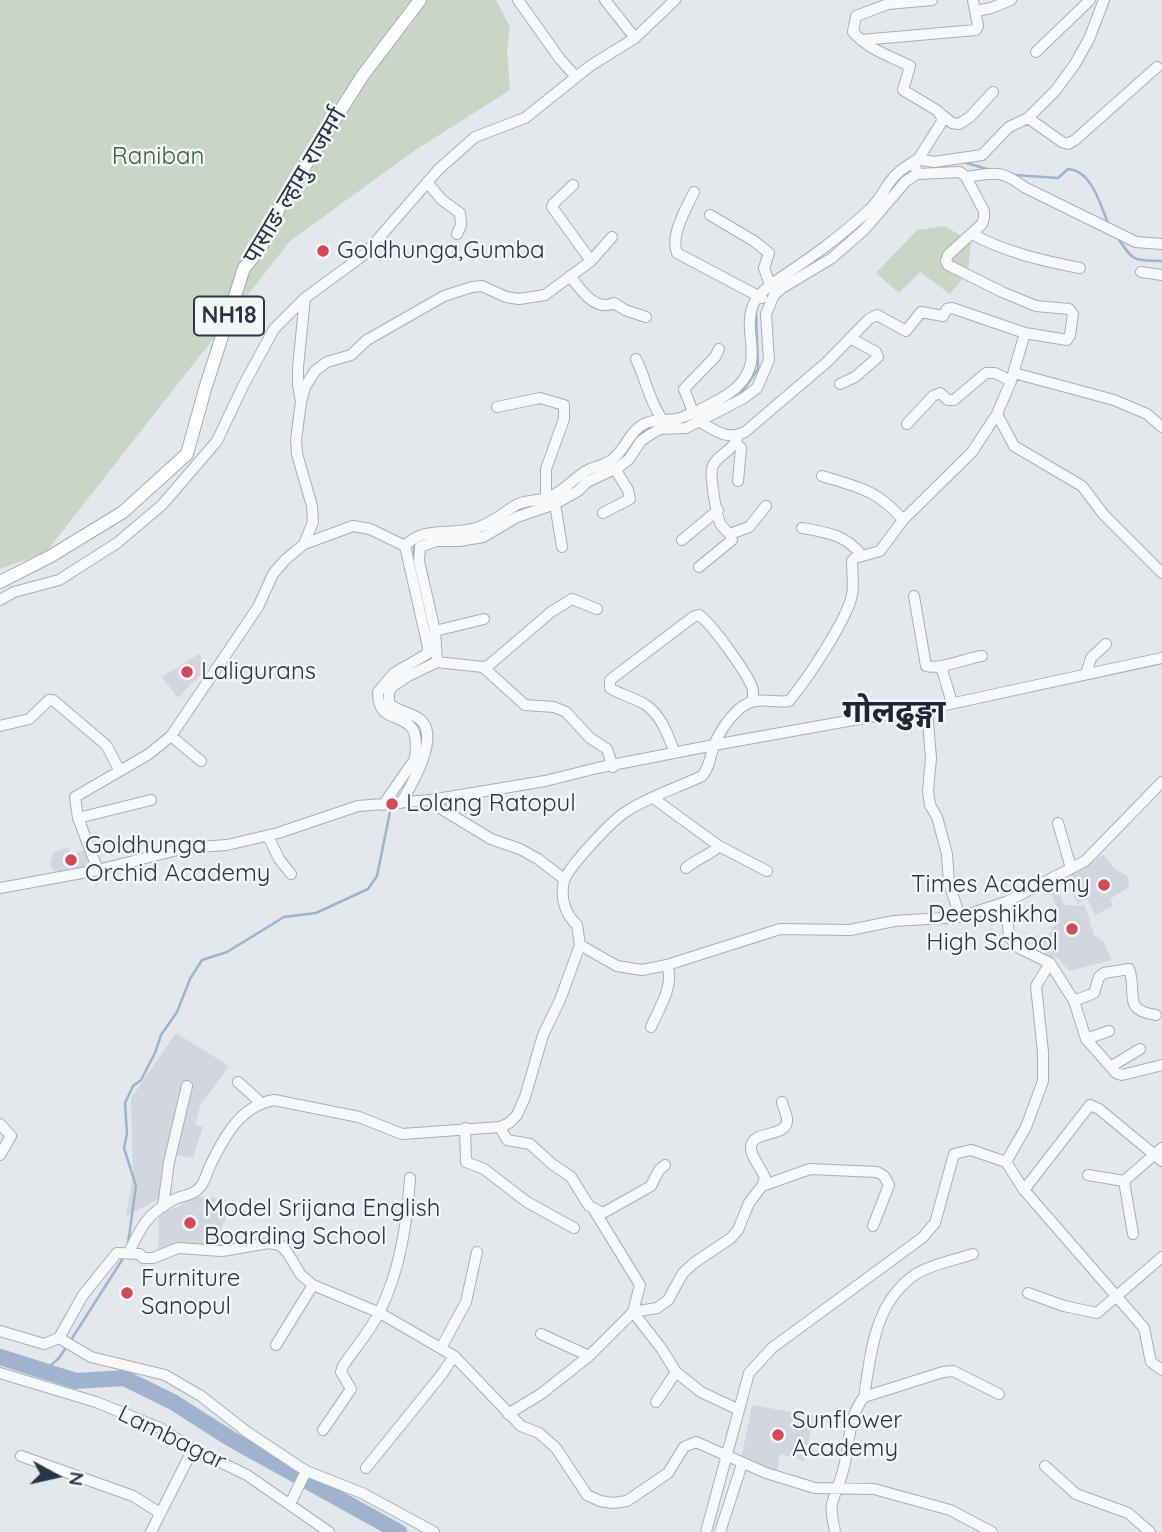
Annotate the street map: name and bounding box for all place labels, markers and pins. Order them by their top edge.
place label: Goldhunga,Gumba [337,237,545,265]
marker: Goldhunga,Gumba [315,243,331,259]
place label: Laligurans [201,658,316,686]
marker: Laligurans [179,664,195,680]
place label: Lolang Ratopul [406,790,576,818]
marker: Lolang Ratopul [384,796,400,812]
place label: Goldhunga Orchid Academy [85,832,270,888]
marker: Goldhunga Orchid Academy [63,852,79,868]
place label: Times Academy [911,871,1090,899]
marker: Times Academy [1096,877,1112,893]
place label: Deepshikha High School [926,901,1058,957]
marker: Deepshikha High School [1064,921,1080,937]
place label: Model Srijana English Boarding School [204,1195,440,1251]
marker: Model Srijana English Boarding School [182,1215,198,1231]
place label: Furniture Sanopul [141,1265,240,1321]
marker: Furniture Sanopul [119,1285,135,1301]
place label: Sunflower Academy [792,1407,902,1463]
marker: Sunflower Academy [770,1427,786,1443]

